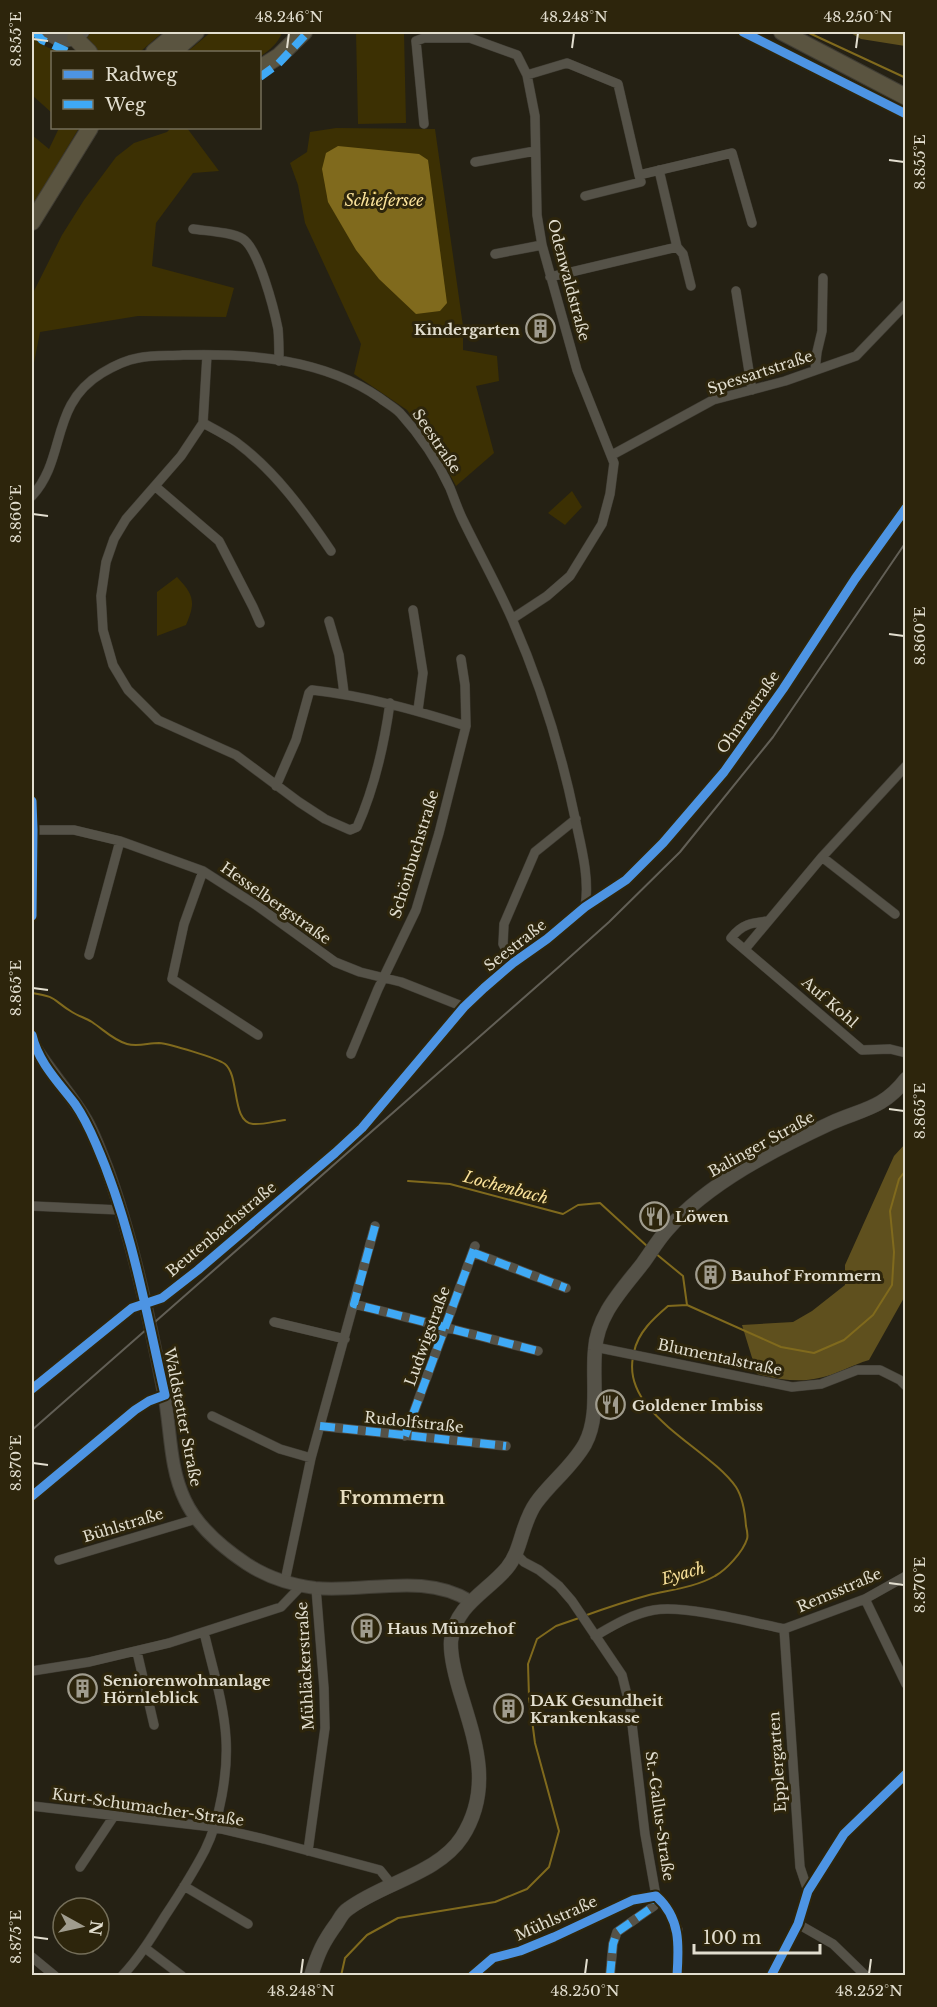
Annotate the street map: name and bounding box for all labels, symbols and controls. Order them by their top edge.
text: 48.246°N [255,7,323,26]
text: 48.248°N [540,7,608,26]
text: 48.250°N [823,7,893,26]
text: 8.855°E [6,11,25,67]
legend [51,51,261,129]
text: Radweg [105,64,178,86]
text: Weg [104,94,146,116]
text: 8.855°E [910,134,929,190]
water label: Schiefersee [344,190,424,210]
street label: Odenwaldstraße [544,217,594,343]
building icon: Kindergarten [525,313,557,345]
place label: Kindergarten [414,320,520,339]
street label: Spessartstraße [705,346,815,398]
street label: Seestraße [409,405,465,477]
text: 8.860°E [6,485,25,543]
text: 8.860°E [910,607,929,665]
street label: Ohnrastraße [712,667,784,757]
street label: Schönbuchstraße [385,788,443,920]
street label: Hesselbergstraße [217,858,335,948]
street label: Seestraße [480,915,550,975]
text: 8.865°E [6,960,25,1016]
street label: Auf Kohl [797,972,862,1032]
text: 8.865°E [910,1083,929,1139]
street label: Balinger Straße [705,1107,817,1181]
water label: Lochenbach [460,1166,551,1208]
street label: Beutenbachstraße [162,1177,280,1281]
restaurant icon: Löwen [638,1200,670,1232]
place label: Löwen [675,1207,729,1226]
building icon: Bauhof Frommern [694,1259,726,1291]
place label: Bauhof Frommern [731,1266,882,1285]
street label: Ludwigstraße [400,1284,454,1388]
street label: Blumentalstraße [656,1334,784,1380]
street label: Waldstetter Straße [160,1345,206,1488]
restaurant icon: Goldener Imbiss [595,1389,627,1421]
place label: Goldener Imbiss [632,1396,763,1415]
street label: Rudolfstraße [363,1407,465,1437]
text: 8.870°E [6,1435,25,1491]
district label: Frommern [339,1487,445,1509]
street label: Bühlstraße [80,1504,166,1546]
water label: Eyach [658,1557,707,1589]
text: 8.870°E [910,1557,929,1613]
street label: Remsstraße [794,1564,884,1616]
street label: Mühläckerstraße [292,1601,318,1731]
building icon: Haus Münzehof [350,1612,382,1644]
place label: Haus Münzehof [387,1619,517,1638]
place label: Seniorenwohnanlage Hörnleblick [103,1671,271,1707]
building icon: Seniorenwohnanlage Hörnleblick [66,1673,98,1705]
place label: DAK Gesundheit Krankenkasse [530,1691,663,1727]
building icon: DAK Gesundheit Krankenkasse [493,1693,525,1725]
street label: Epplergarten [764,1711,790,1813]
street label: St.-Gallus-Straße [641,1750,679,1882]
street label: Kurt-Schumacher-Straße [51,1784,245,1830]
street label: Mühlstraße [512,1891,600,1945]
north arrow [51,1896,111,1956]
text: 8.875°E [6,1910,25,1964]
scale bar [694,1917,820,1955]
text: N [85,1919,107,1937]
text: 100 m [703,1927,761,1949]
text: 48.248°N [267,1981,335,2000]
text: 48.250°N [550,1981,620,2000]
text: 48.252°N [835,1981,903,2000]

